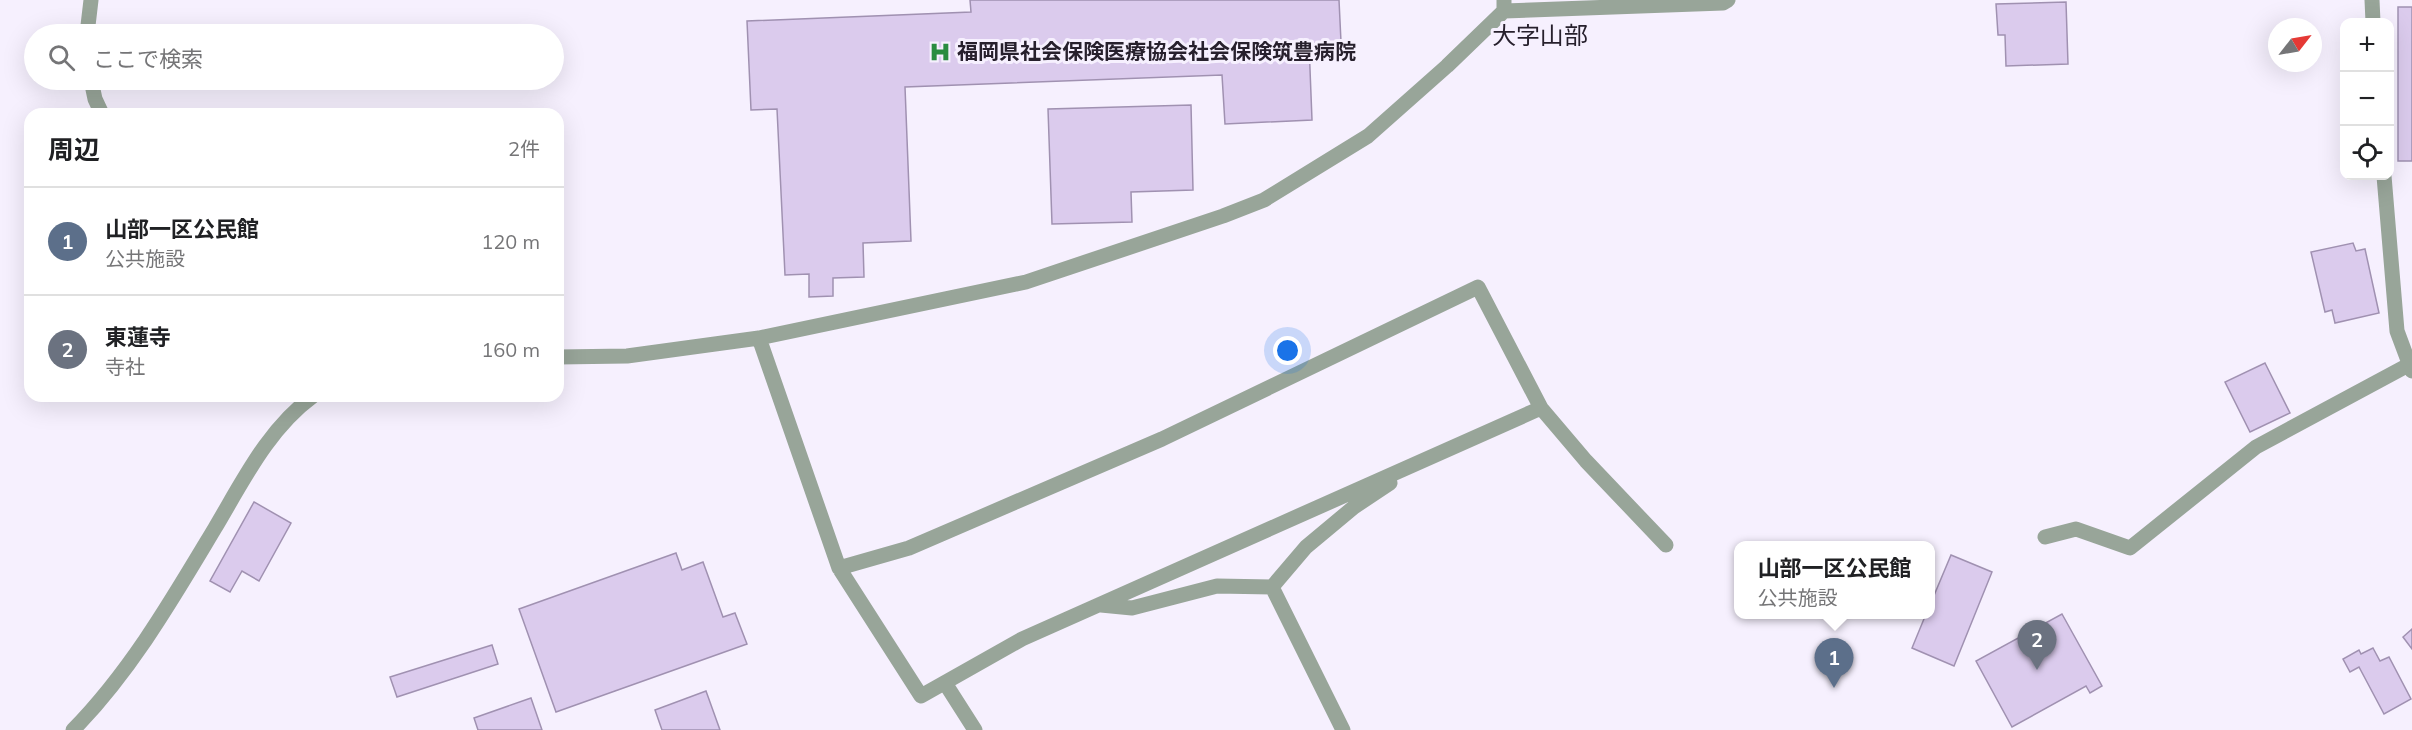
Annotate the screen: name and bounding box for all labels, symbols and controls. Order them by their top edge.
north arrow [2268,18,2322,72]
map controls [2340,18,2394,180]
button: + [2340,18,2394,72]
district label: 大字山部 [1492,20,1588,50]
search box [24,24,564,90]
place label: 福岡県社会保険医療協会社会保険筑豊病院 [957,38,1356,64]
hospital icon: 福岡県社会保険医療協会社会保険筑豊病院 [928,40,952,64]
icon: search [45,41,78,74]
text: ここで検索 [93,45,203,73]
button: − [2340,72,2394,126]
button: locate [2340,126,2394,180]
text: 周辺 [48,133,100,166]
text: 2件 [508,136,540,161]
text: 山部一区公民館 [105,215,259,243]
text: 1 [62,229,74,254]
text: 120 m [481,229,540,254]
text: 公共施設 [105,246,185,271]
text: 東蓮寺 [105,323,171,351]
your location [1273,336,1302,365]
text: 2 [62,337,74,362]
text: 160 m [481,337,540,362]
text: 寺社 [105,354,145,379]
popup [1734,541,1935,619]
text: 山部一区公民館 [1757,554,1912,582]
text: 公共施設 [1757,585,1837,610]
pin: 2 [2018,620,2056,670]
pin: 1 [1814,638,1854,688]

